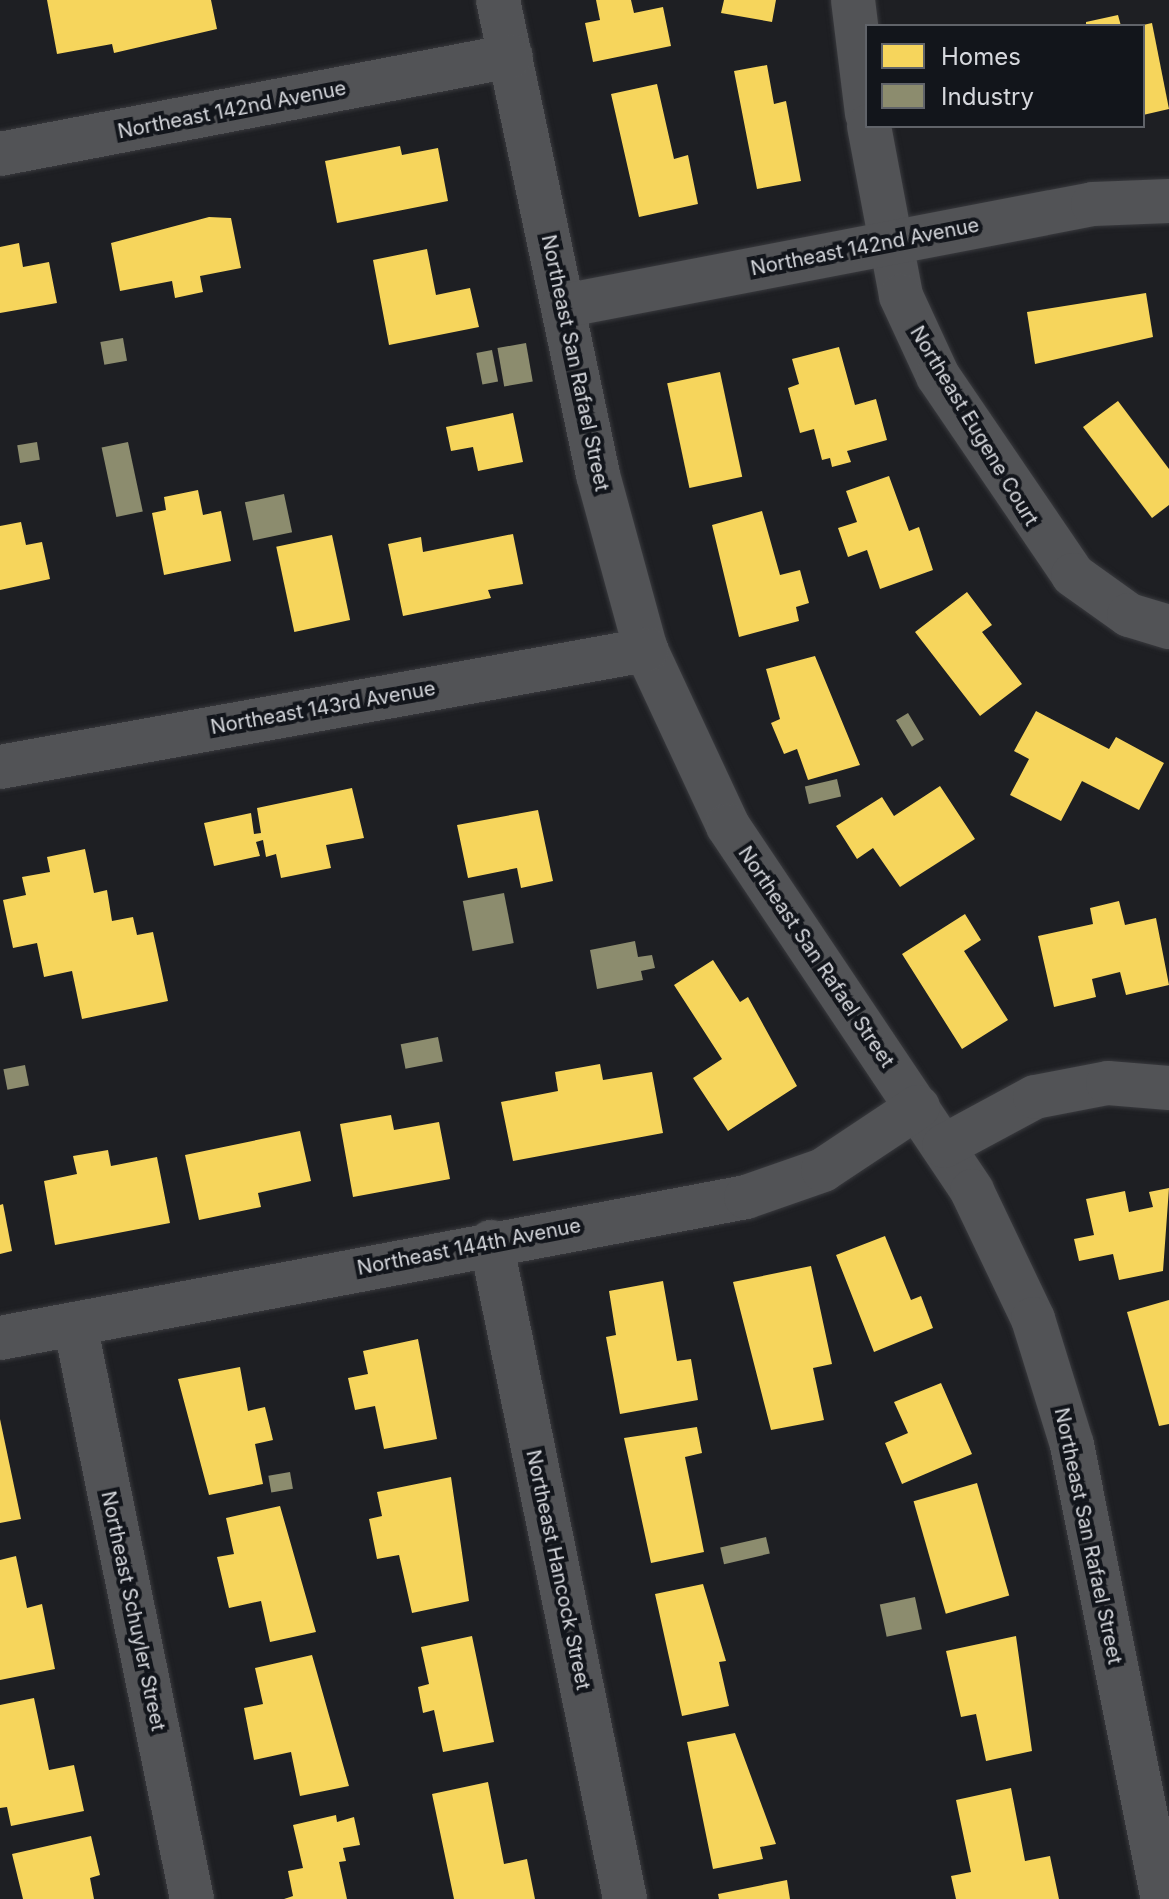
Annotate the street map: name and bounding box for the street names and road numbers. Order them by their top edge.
street label: Northeast 142nd Avenue [116,76,348,144]
street label: Northeast 142nd Avenue [749,213,981,281]
street label: Northeast San Rafael Street [536,233,614,493]
street label: Northeast Eugene Court [905,322,1043,530]
street label: Northeast 143rd Avenue [209,676,437,740]
street label: Northeast San Rafael Street [733,842,899,1072]
street label: Northeast 144th Avenue [355,1214,583,1280]
street label: Northeast San Rafael Street [1049,1406,1127,1666]
street label: Northeast Hancock Street [521,1448,595,1692]
street label: Northeast Schuyler Street [96,1489,170,1733]

